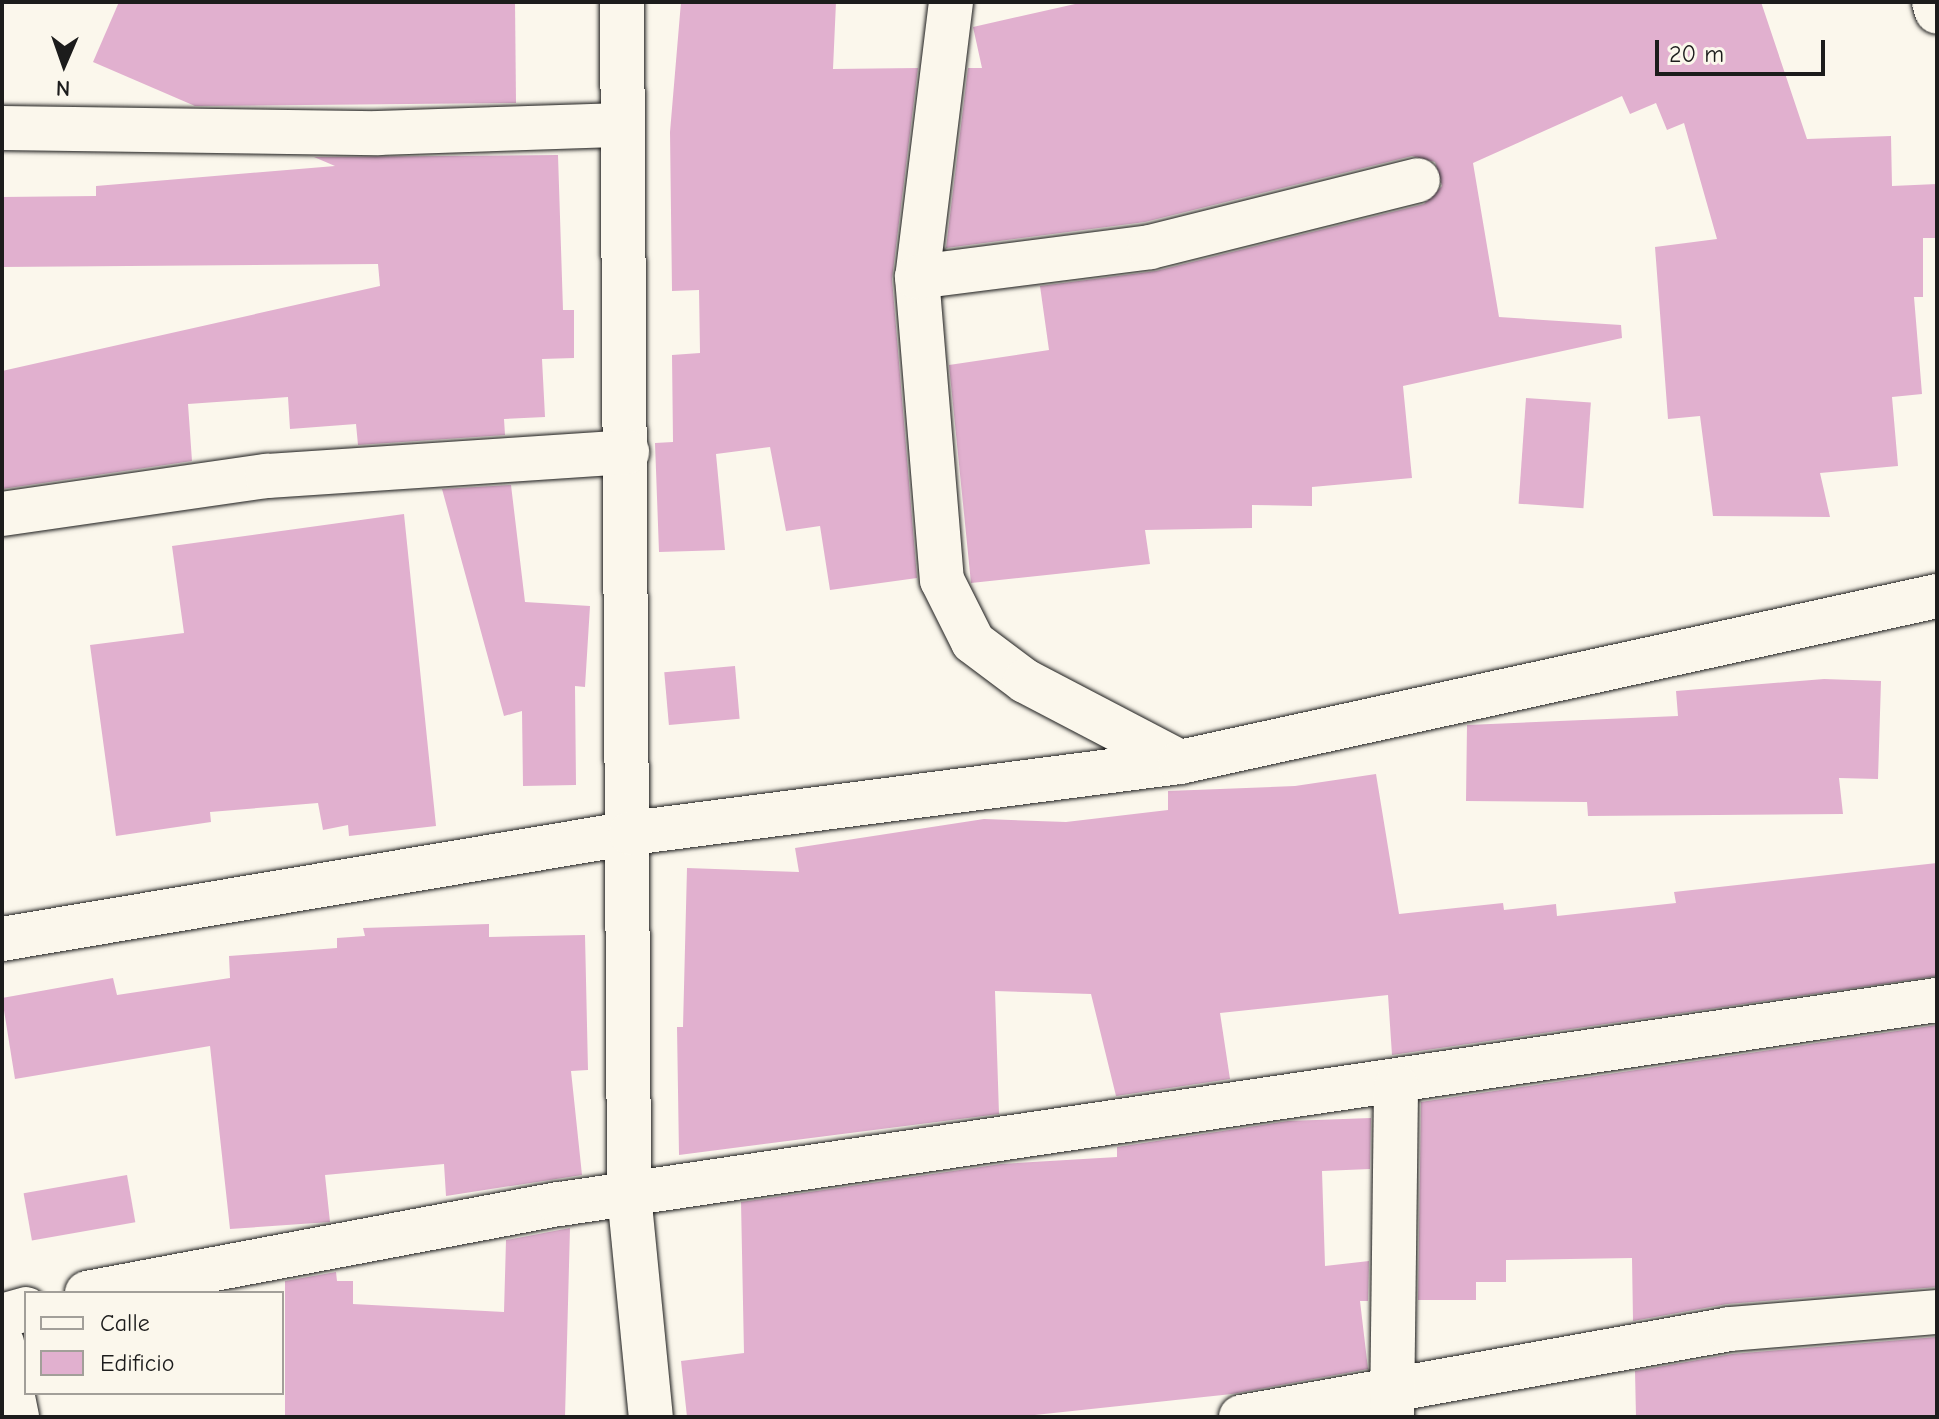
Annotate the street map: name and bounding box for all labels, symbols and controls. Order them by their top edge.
north arrow [24,24,104,104]
scale bar [1659,24,1829,74]
text: 20 m [1669,40,1724,68]
text: N [56,75,71,101]
legend [24,1291,284,1395]
text: Calle [100,1309,150,1337]
text: Edificio [100,1349,175,1377]

